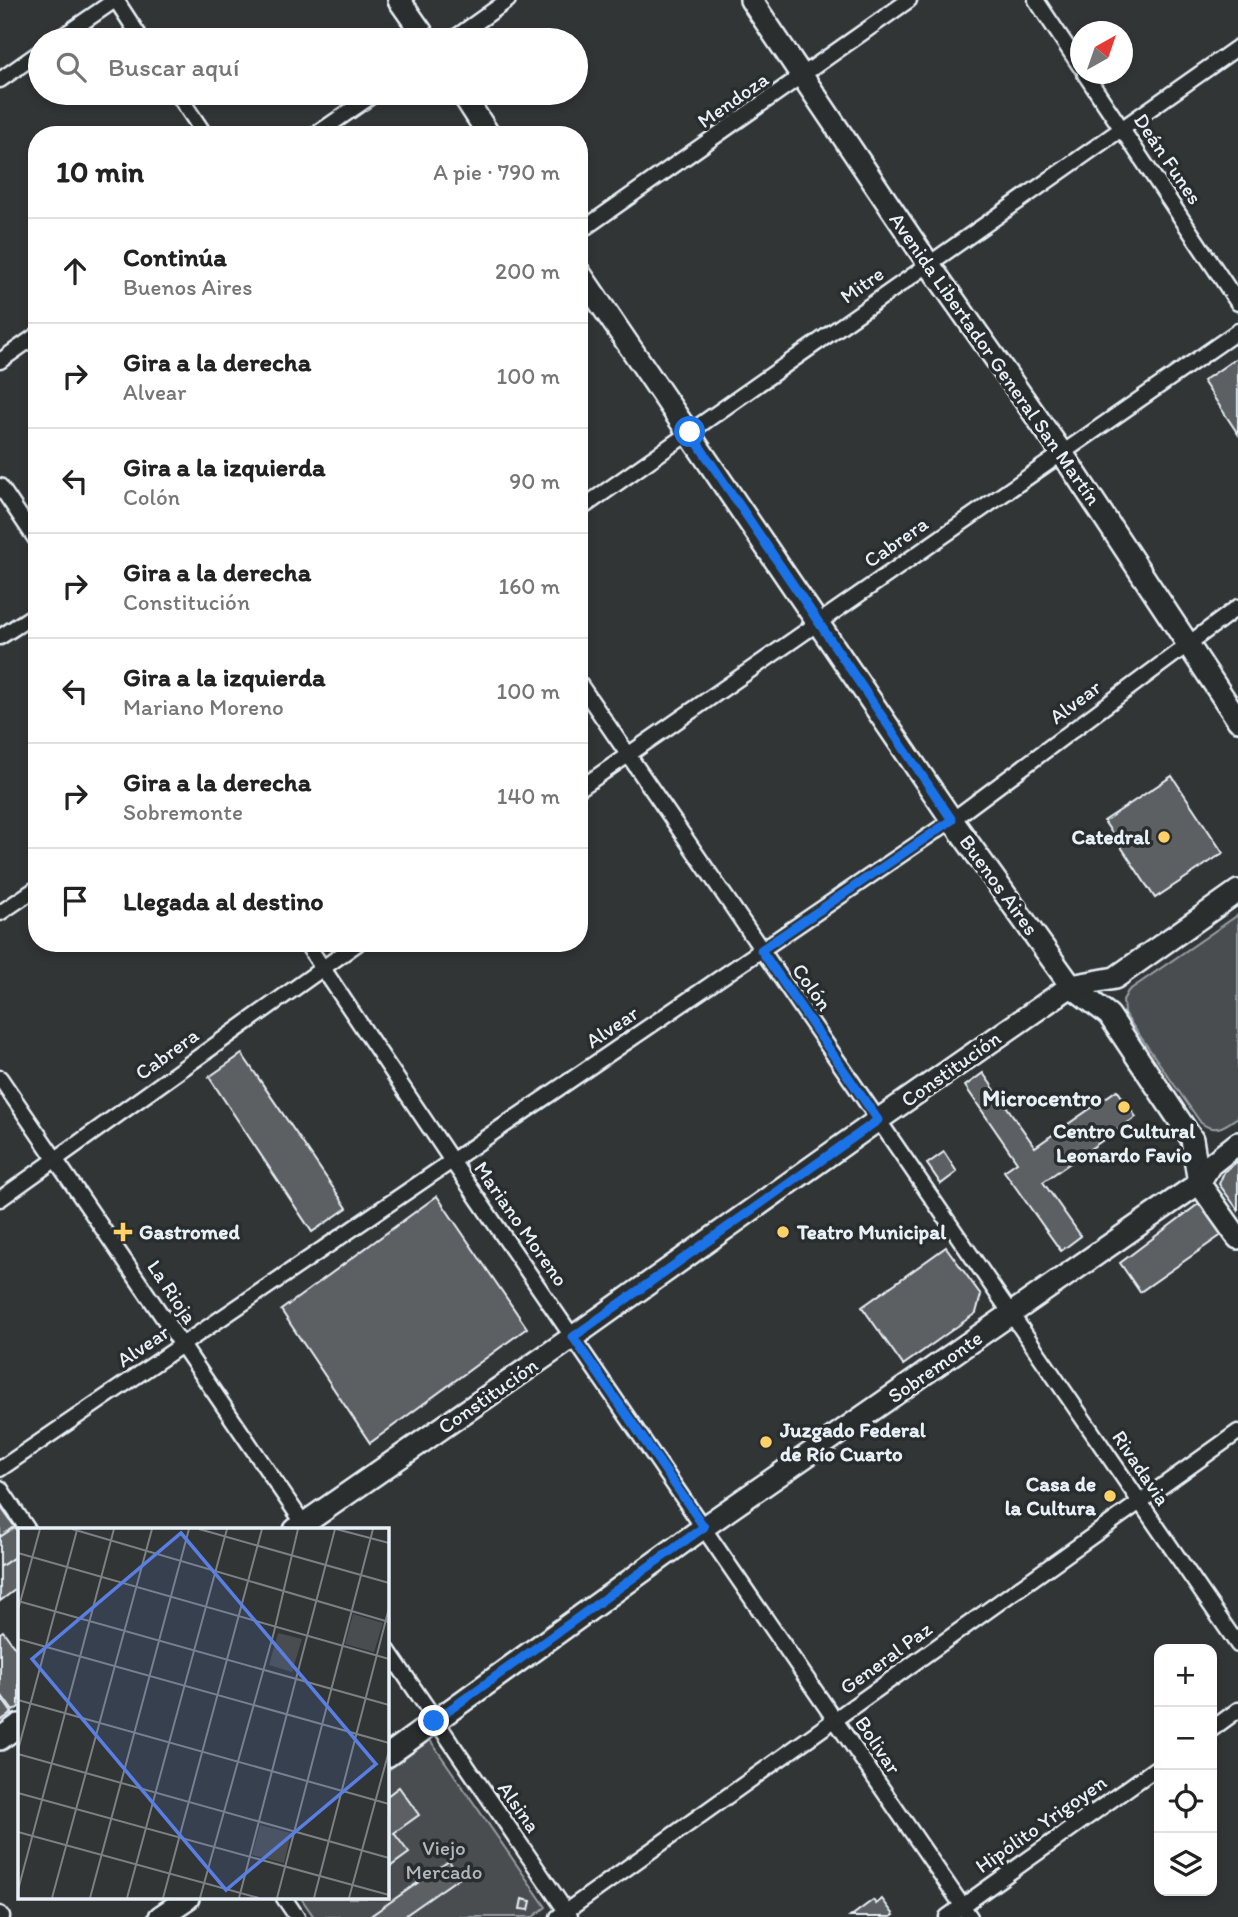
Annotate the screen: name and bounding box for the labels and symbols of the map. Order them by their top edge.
north arrow [1070,21,1133,84]
street label: Mendoza [692,66,773,133]
street label: Deán Funes [1129,108,1208,209]
street label: Avenida Libertador General San Martín [884,208,1107,510]
street label: Mitre [835,261,888,309]
route start [674,416,705,447]
street label: Cabrera [859,511,933,573]
street label: Alvear [1044,674,1106,729]
place label: Catedral [1071,824,1151,849]
marker: Catedral [1156,829,1172,845]
street label: Buenos Aires [955,830,1044,940]
street label: Colón [787,958,838,1015]
street label: Alvear [581,1000,643,1053]
street label: Cabrera [130,1022,203,1085]
street label: Constitución [896,1025,1005,1112]
district label: Microcentro [982,1084,1102,1112]
marker: Centro Cultural Leonardo Favio [1116,1099,1132,1115]
place label: Centro Cultural Leonardo Favio [1053,1118,1196,1167]
street label: Mariano Moreno [469,1156,574,1291]
place label: Gastromed [139,1219,240,1244]
place label: Teatro Municipal [796,1219,947,1245]
marker: Gastromed [113,1222,133,1242]
marker: Teatro Municipal [775,1224,791,1240]
street label: La Rioja [142,1255,203,1328]
street label: Alvear [112,1319,174,1372]
street label: Sobremonte [883,1325,987,1408]
street label: Constitución [433,1352,542,1439]
place label: Juzgado Federal de Río Cuarto [779,1417,927,1466]
street label: Rivadavia [1107,1425,1176,1510]
marker: Juzgado Federal de Río Cuarto [758,1434,774,1450]
place label: Casa de la Cultura [1005,1471,1097,1520]
marker: Casa de la Cultura [1102,1488,1118,1504]
inset map [18,1528,388,1899]
street label: General Paz [835,1616,937,1699]
route end [418,1705,449,1736]
street label: Bolivar [850,1711,907,1779]
street label: Hipólito Yrigoyen [970,1769,1111,1878]
street label: Alsina [493,1776,546,1837]
park label: Viejo Mercado [406,1835,482,1884]

